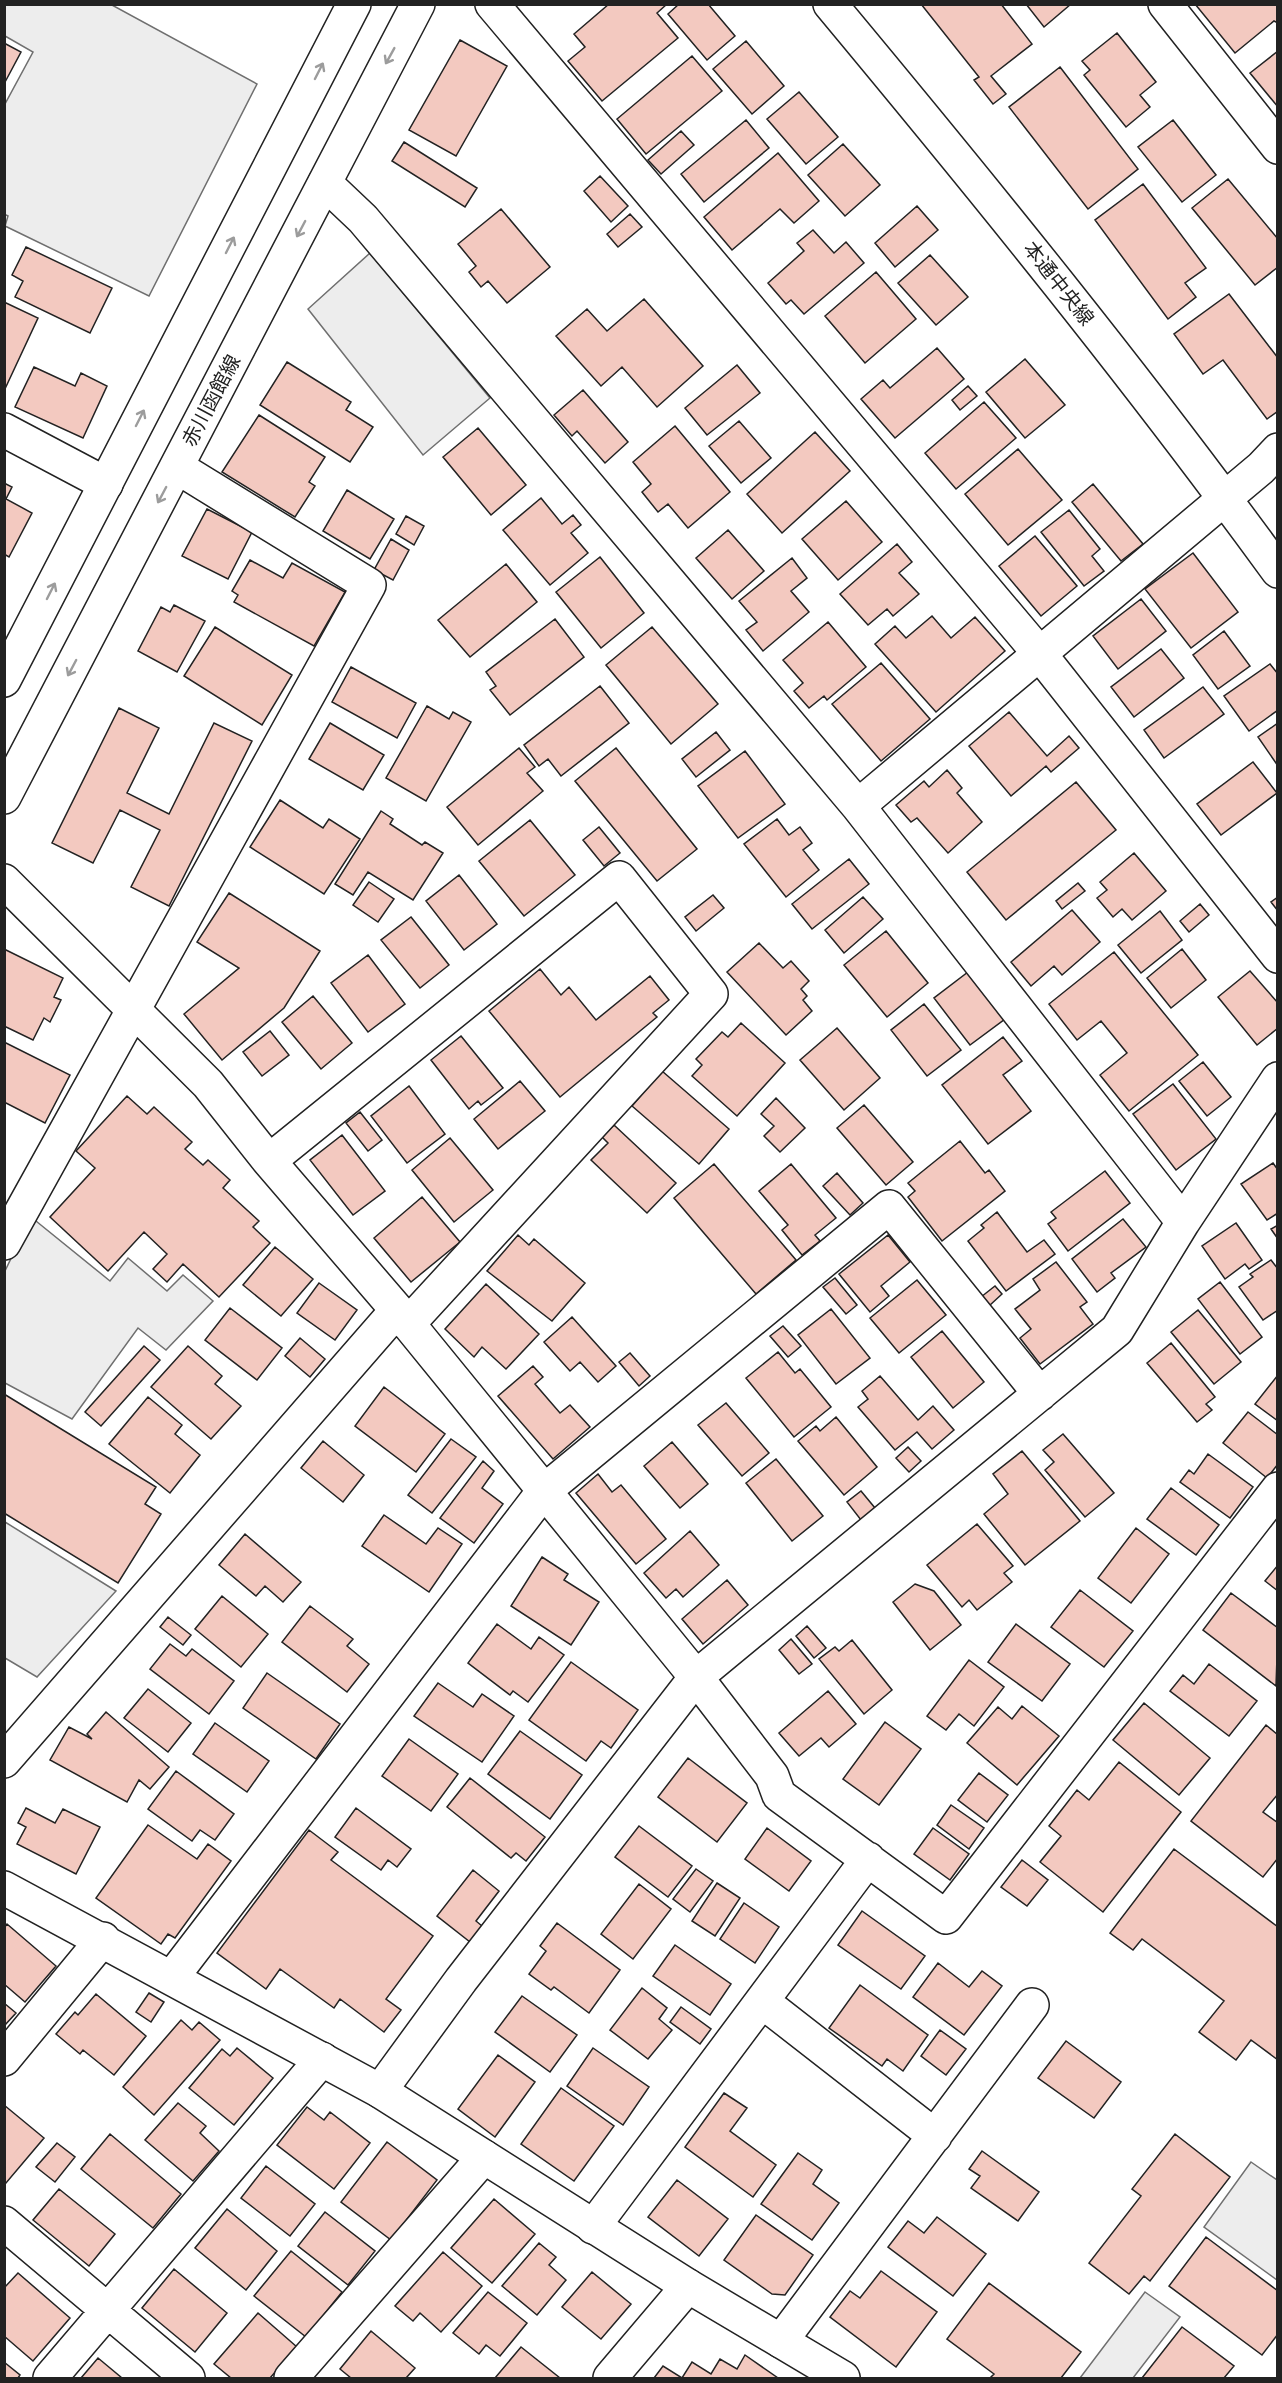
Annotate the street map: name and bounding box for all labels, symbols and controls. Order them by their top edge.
one-way arrow [384,47,396,64]
one-way arrow [314,63,325,81]
one-way arrow [295,220,306,238]
one-way arrow [224,236,236,254]
street label: 本通中央線 [1018,237,1098,331]
street label: 赤川函館線 [178,351,246,451]
one-way arrow [135,409,146,427]
one-way arrow [156,486,167,504]
one-way arrow [45,582,57,600]
one-way arrow [66,659,78,676]

